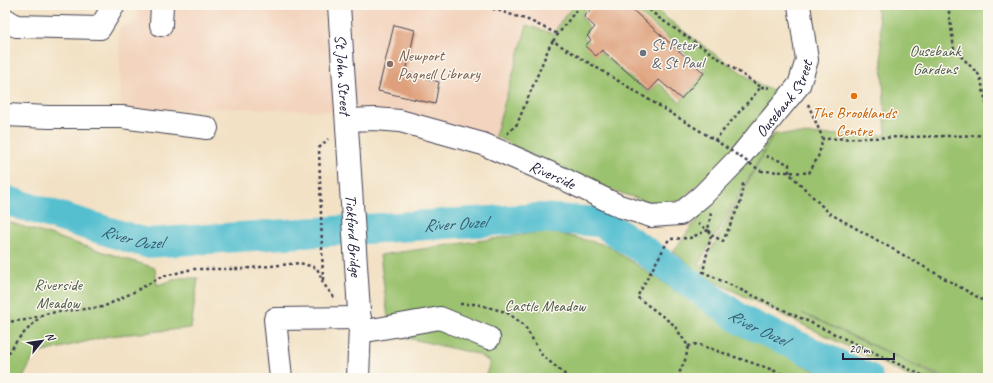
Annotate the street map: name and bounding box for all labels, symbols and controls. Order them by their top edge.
street label: St John Street [330,34,355,118]
place label: St Peter & St Paul [651,35,707,73]
park label: Ousebank Gardens [909,41,962,79]
place label: Newport Pagnell Library [398,46,481,84]
marker: St Peter & St Paul [638,48,648,58]
street label: Ousebank Street [751,56,818,141]
marker: Newport Pagnell Library [385,59,395,69]
marker: The Brooklands Centre [849,91,859,101]
place label: The Brooklands Centre [812,103,897,141]
street label: Riverside [526,156,580,195]
street label: Tickford Bridge [340,194,366,279]
water label: River Ouzel [423,211,493,236]
water label: River Ouzel [99,220,170,255]
park label: Riverside Meadow [34,275,84,313]
park label: Castle Meadow [505,296,587,316]
water label: River Ouzel [725,304,796,353]
north arrow [22,321,62,361]
text: N [43,330,60,344]
scale bar [843,335,894,361]
text: 20 m [849,341,871,357]

